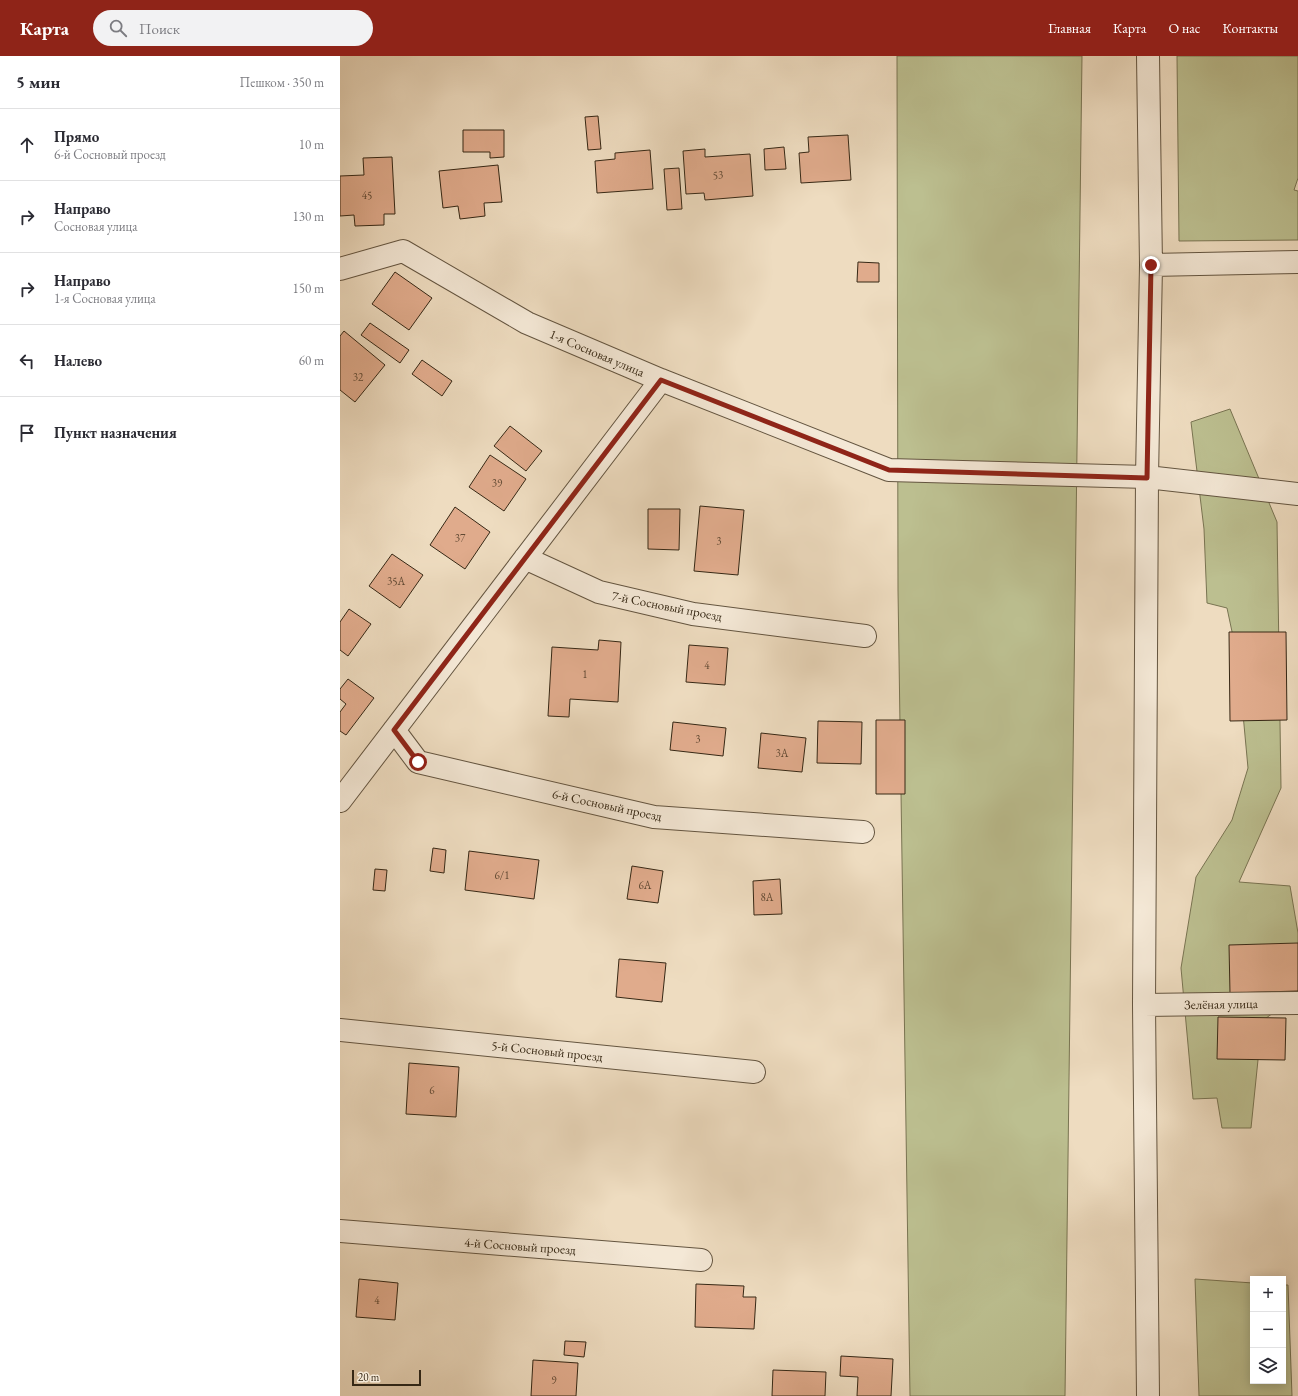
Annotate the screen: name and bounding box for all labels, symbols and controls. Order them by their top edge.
search box [93,10,373,46]
text: Карта [20,16,69,41]
icon: search [107,17,129,39]
text: Поиск [139,19,180,38]
text: Главная [1048,19,1091,37]
text: Карта [1113,19,1146,37]
text: О нас [1168,19,1200,37]
text: Контакты [1222,19,1278,37]
text: 5 мин [16,71,60,93]
text: Пешком · 350 m [240,74,324,91]
text: Прямо [54,127,99,146]
icon: ahead [16,134,38,156]
text: 10 m [299,136,324,153]
text: 6-й Сосновый проезд [54,146,166,163]
house number: 53 [713,168,723,182]
house number: 45 [362,188,372,202]
text: Направо [54,199,111,218]
icon: right [16,206,38,228]
text: 130 m [293,208,324,225]
text: Сосновая улица [54,218,137,235]
route end [1142,256,1160,274]
text: Направо [54,271,111,290]
icon: right [16,278,38,300]
text: 150 m [293,280,324,297]
text: 1-я Сосновая улица [54,290,156,307]
street label: 1-я Сосновая улица [547,325,648,381]
icon: left [16,350,38,372]
text: Налево [54,351,102,370]
text: 60 m [299,352,324,369]
house number: 32 [353,370,364,384]
icon: arrive [16,422,38,444]
text: Пункт назначения [54,423,177,442]
house number: 39 [492,476,503,490]
house number: 37 [455,531,466,545]
house number: 3 [716,534,722,548]
house number: 35А [387,574,405,588]
street label: 7-й Сосновый проезд [611,587,723,625]
house number: 4 [704,658,710,672]
house number: 1 [582,667,588,681]
house number: 3 [695,732,701,746]
house number: 3А [776,746,789,760]
route start [409,753,427,771]
street label: 6-й Сосновый проезд [551,785,663,825]
house number: 6/1 [495,868,509,882]
house number: 6А [639,878,652,892]
house number: 8А [761,890,774,904]
street label: Зелёная улица [1184,995,1259,1013]
street label: 5-й Сосновый проезд [491,1037,603,1065]
house number: 6 [429,1083,435,1097]
street label: 4-й Сосновый проезд [464,1234,576,1258]
map controls [1250,1276,1286,1384]
button: + [1250,1276,1286,1312]
house number: 4 [374,1293,380,1307]
button: − [1250,1312,1286,1348]
button: layers [1250,1348,1286,1384]
scale bar [352,1368,421,1387]
text: 20 m [358,1370,379,1384]
house number: 9 [551,1373,557,1387]

